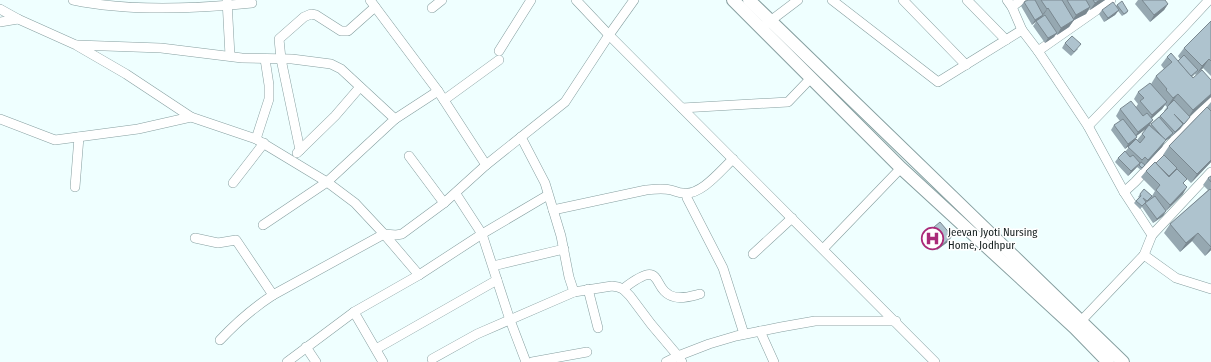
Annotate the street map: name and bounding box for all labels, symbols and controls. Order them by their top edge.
hospital icon: Jeevan Jyoti Nursing Home, Jodhpur [920,225,946,251]
place label: Jeevan Jyoti Nursing Home, Jodhpur [948,226,1038,252]

